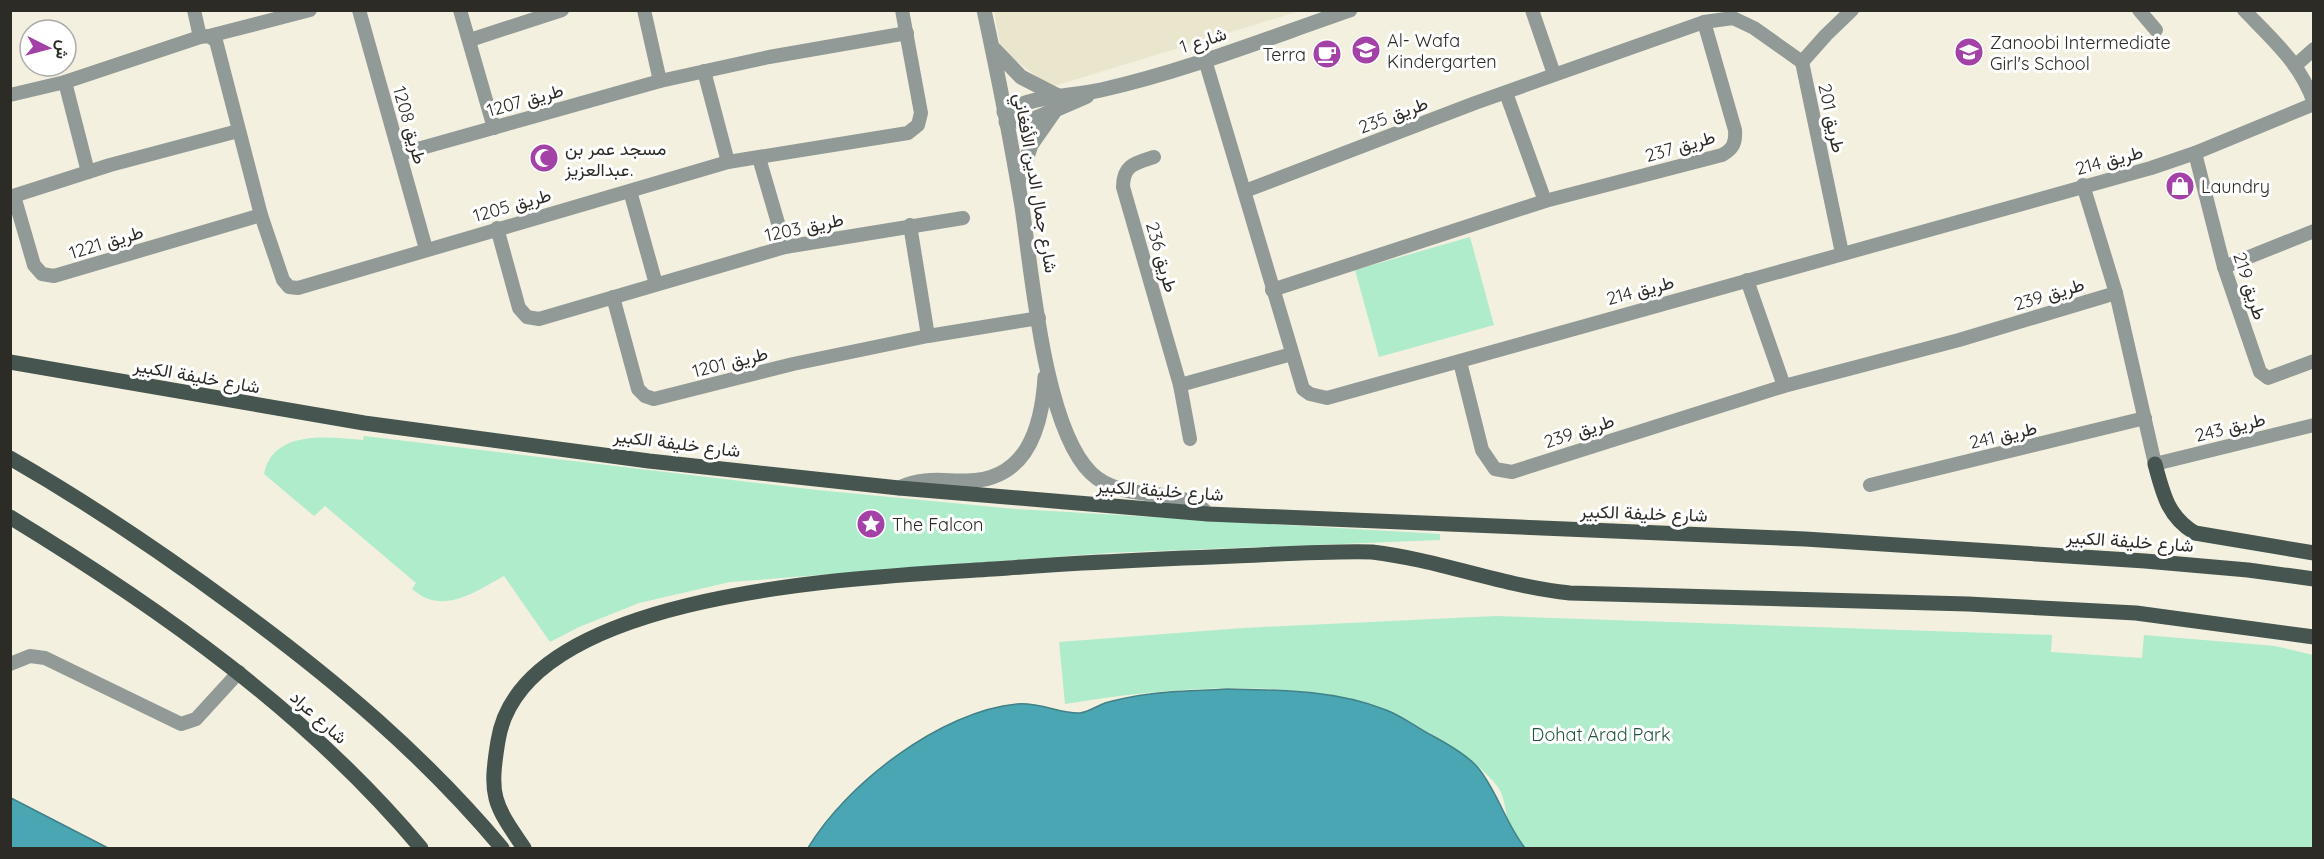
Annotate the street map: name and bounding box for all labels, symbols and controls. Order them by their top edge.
north arrow [18,18,78,78]
street label: شارع 1 [1177,22,1230,59]
place label: Al- Wafa Kindergarten [1387,29,1497,73]
place label: Zanoobi Intermediate Girl's School [1990,31,2171,75]
school or university icon: Al- Wafa Kindergarten [1350,34,1382,66]
school or university icon: Zanoobi Intermediate Girl's School [1953,36,1985,68]
cafe icon: Terra [1311,38,1343,70]
text: ش [52,39,74,60]
place label: Terra [1263,43,1306,66]
street label: طريق 1207 [484,78,566,122]
street label: طريق 201 [1813,81,1851,155]
street label: طريق 1208 [388,83,432,167]
street label: شارع جمال الدين الأفغاني [1005,91,1063,275]
street label: طريق 235 [1355,91,1431,139]
street label: طريق 237 [1642,125,1718,167]
place label: مسجد عمر بن عبدالعزيز. [564,137,666,181]
street label: طريق 214 [2073,140,2145,180]
mosque icon: مسجد عمر بن عبدالعزيز. [528,142,560,174]
shop icon: Laundry [2164,170,2196,202]
place label: Laundry [2201,175,2270,198]
street label: طريق 1205 [470,183,554,227]
street label: طريق 1203 [763,207,845,247]
street label: طريق 236 [1141,219,1183,295]
street label: طريق 1221 [66,220,146,264]
street label: طريق 219 [2228,249,2272,323]
street label: طريق 214 [1604,270,1676,310]
street label: طريق 239 [2011,272,2087,316]
street label: طريق 1201 [690,342,770,382]
street label: شارع خليفة الكبير [131,353,262,399]
street label: طريق 243 [2192,407,2268,447]
street label: طريق 239 [1541,409,1617,453]
street label: طريق 241 [1967,416,2039,454]
street label: شارع خليفة الكبير [611,424,742,463]
street label: شارع خليفة الكبير [1095,474,1224,507]
street label: شارع خليفة الكبير [1579,499,1708,528]
place icon: The Falcon [855,508,887,540]
place label: The Falcon [892,513,983,536]
street label: شارع خليفة الكبير [2065,525,2194,558]
street label: شارع عراد [285,685,352,749]
park label: Dohat Arad Park [1531,723,1671,746]

